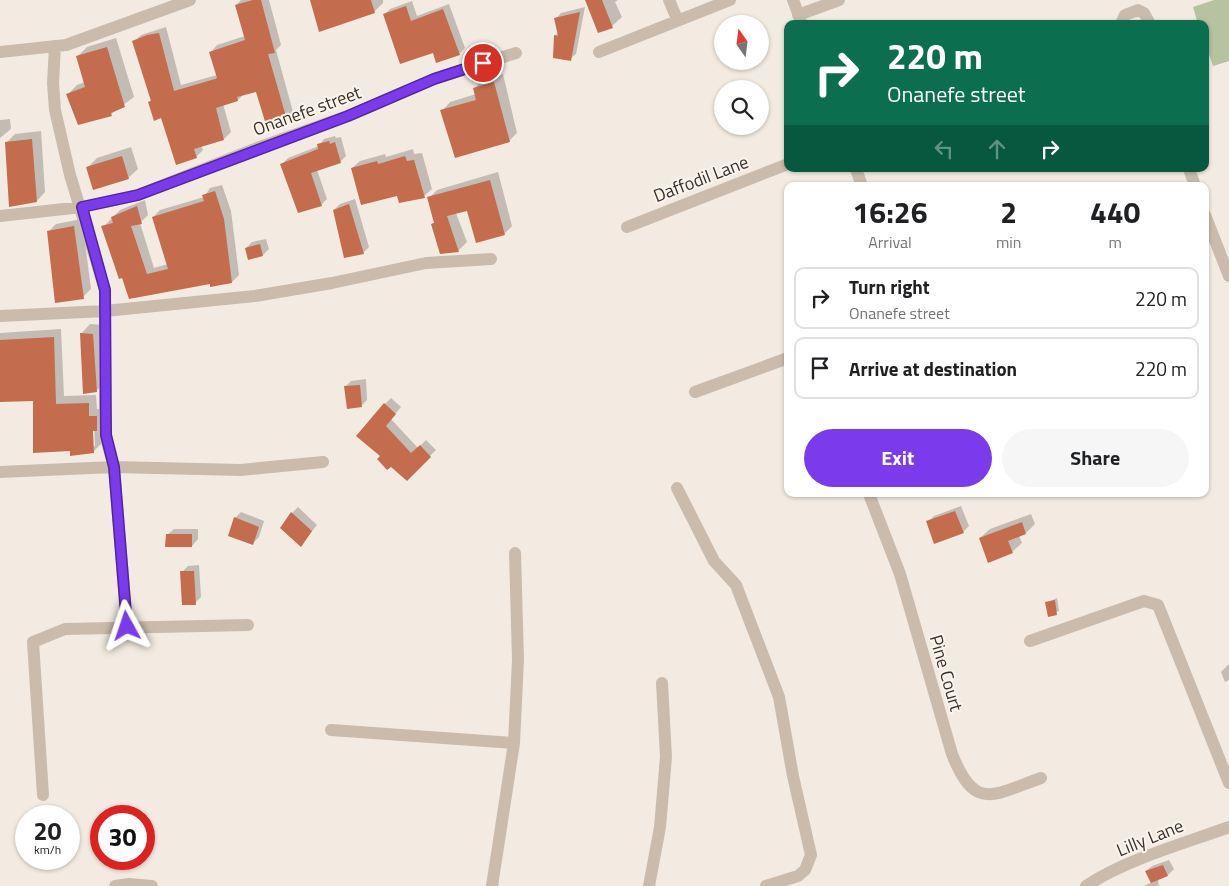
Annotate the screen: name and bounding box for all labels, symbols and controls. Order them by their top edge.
north arrow [714,15,769,70]
map controls [714,15,769,135]
text: 220 m [887,29,983,83]
icon: right [804,40,869,105]
pin [462,42,504,84]
icon: arrive [469,49,497,77]
text: Onanefe street [887,77,1026,111]
street label: Onanefe street [249,78,365,143]
button: search [714,80,769,135]
icon: left [930,135,958,163]
icon: ahead [983,135,1011,163]
icon: right [1036,135,1064,163]
street label: Daffodil Lane [649,148,752,209]
text: 16:26 [853,189,927,235]
text: 2 [1000,189,1017,235]
text: 440 [1090,189,1140,235]
text: Arrival [868,230,912,254]
text: min [996,230,1021,254]
text: m [1109,230,1122,254]
text: Turn right [849,272,930,301]
icon: right [806,284,834,312]
text: 220 m [1135,284,1187,313]
text: Onanefe street [849,301,950,325]
icon: arrive [806,354,834,382]
text: Arrive at destination [849,354,1017,383]
text: 220 m [1135,354,1187,383]
button: Exit [804,429,992,487]
button: Share [1002,429,1189,487]
position arrow [100,599,152,651]
street label: Pine Court [923,631,970,715]
speed limit sign: 30 [90,805,155,870]
text: 20 [33,812,62,850]
street label: Lilly Lane [1112,812,1187,863]
text: km/h [34,840,61,859]

